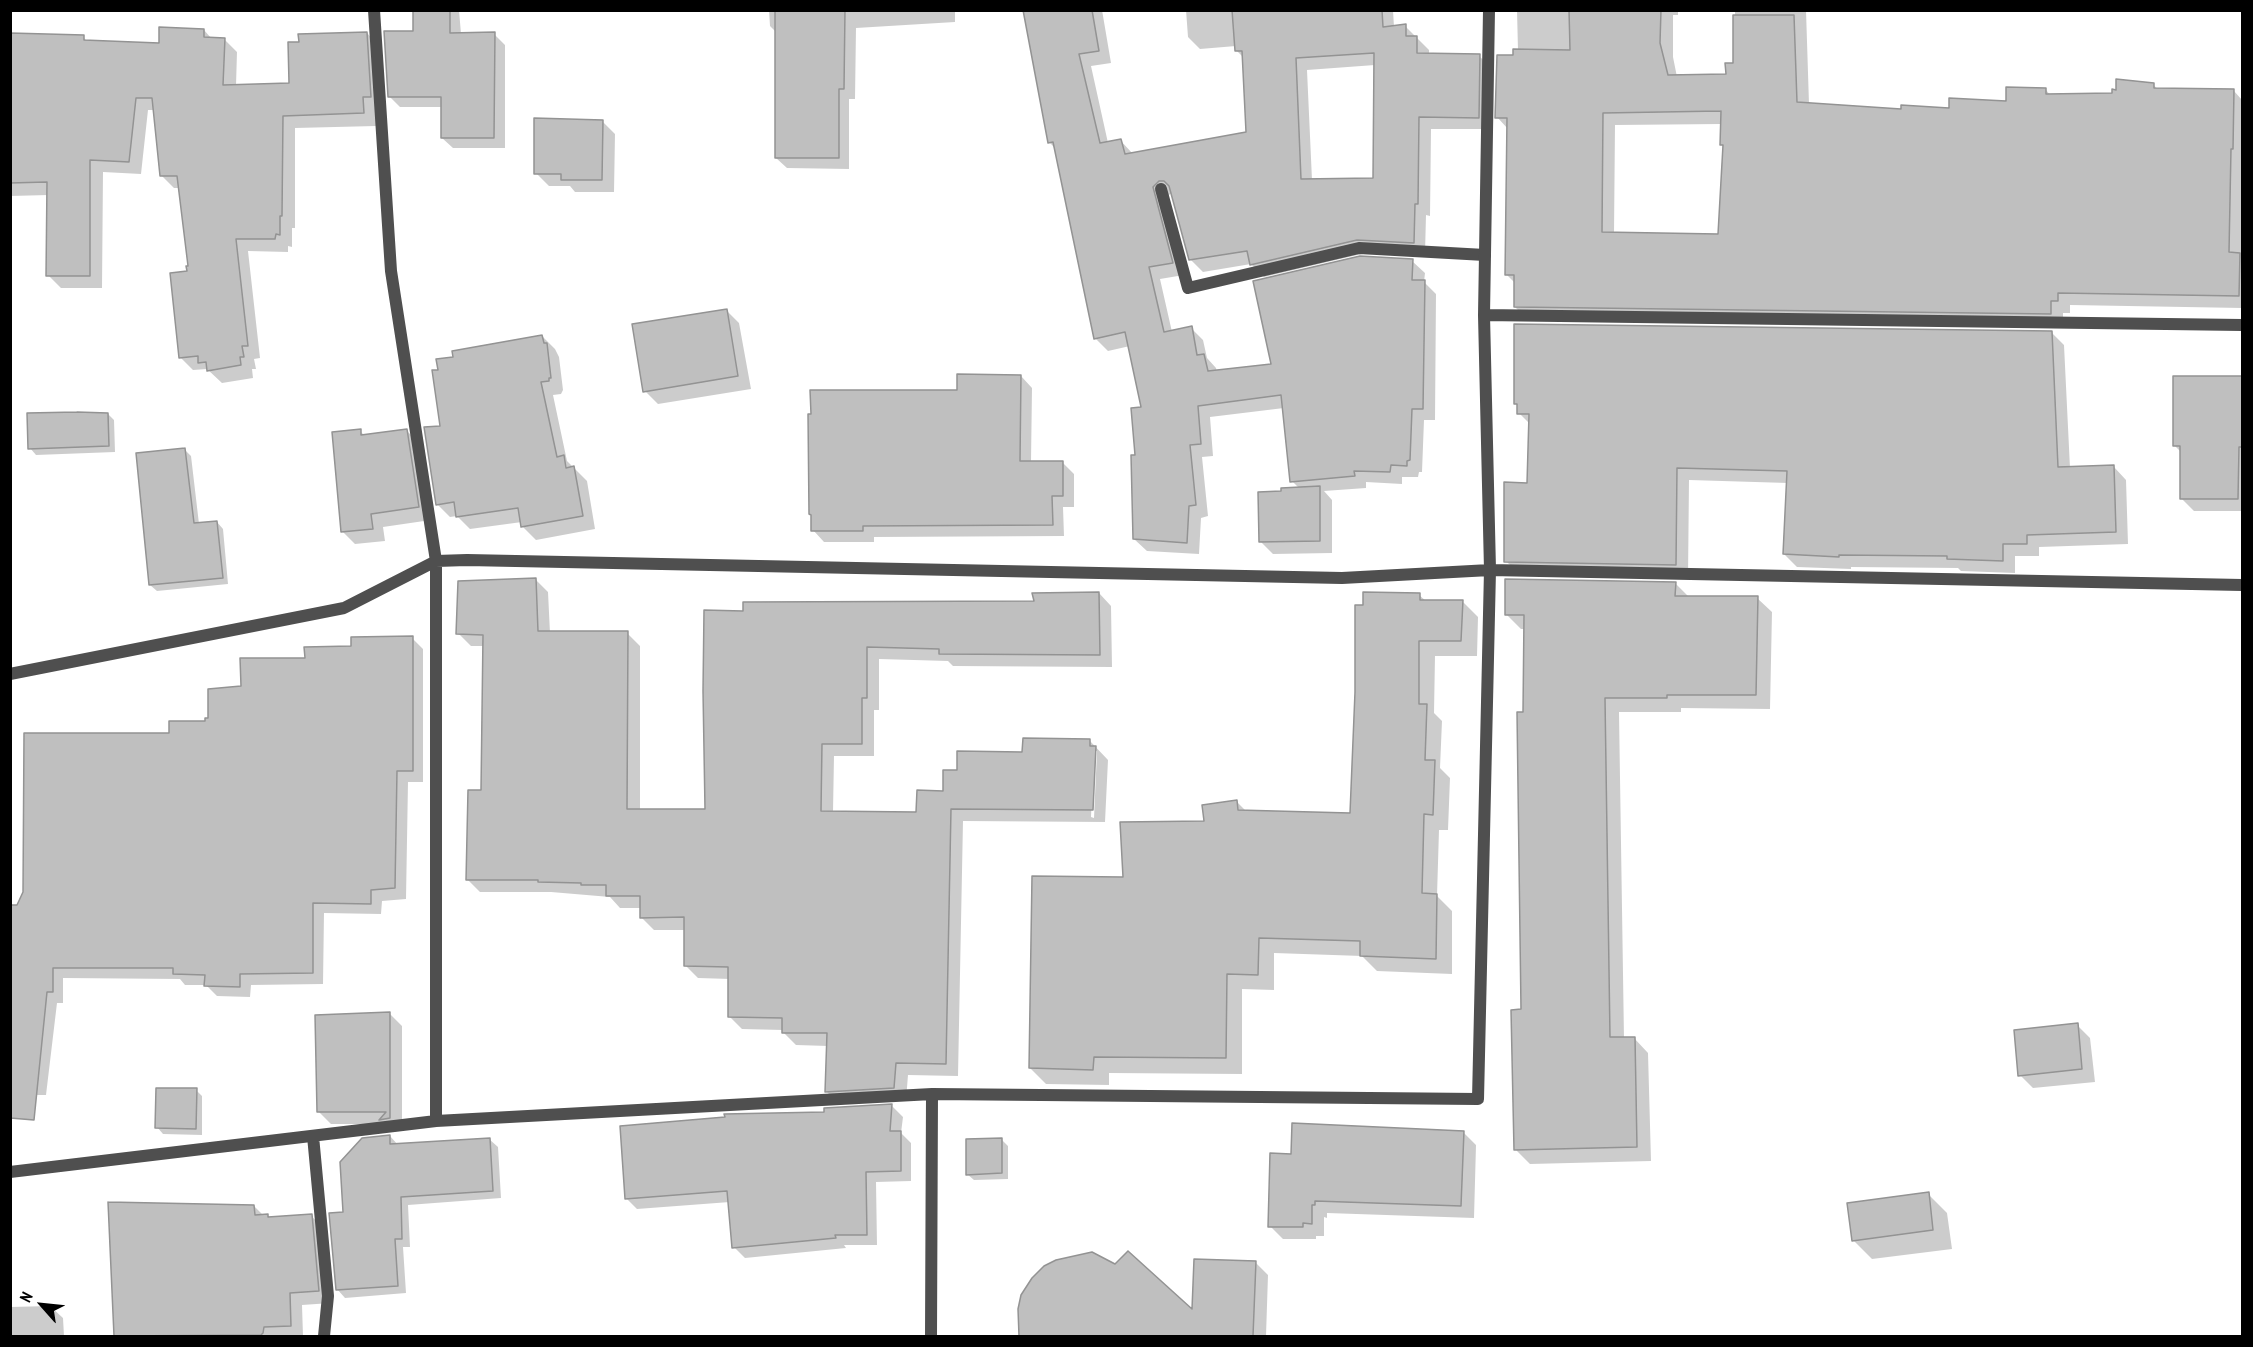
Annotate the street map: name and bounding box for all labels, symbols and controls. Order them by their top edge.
north arrow [12,1275,72,1335]
text: N [15,1288,37,1305]

